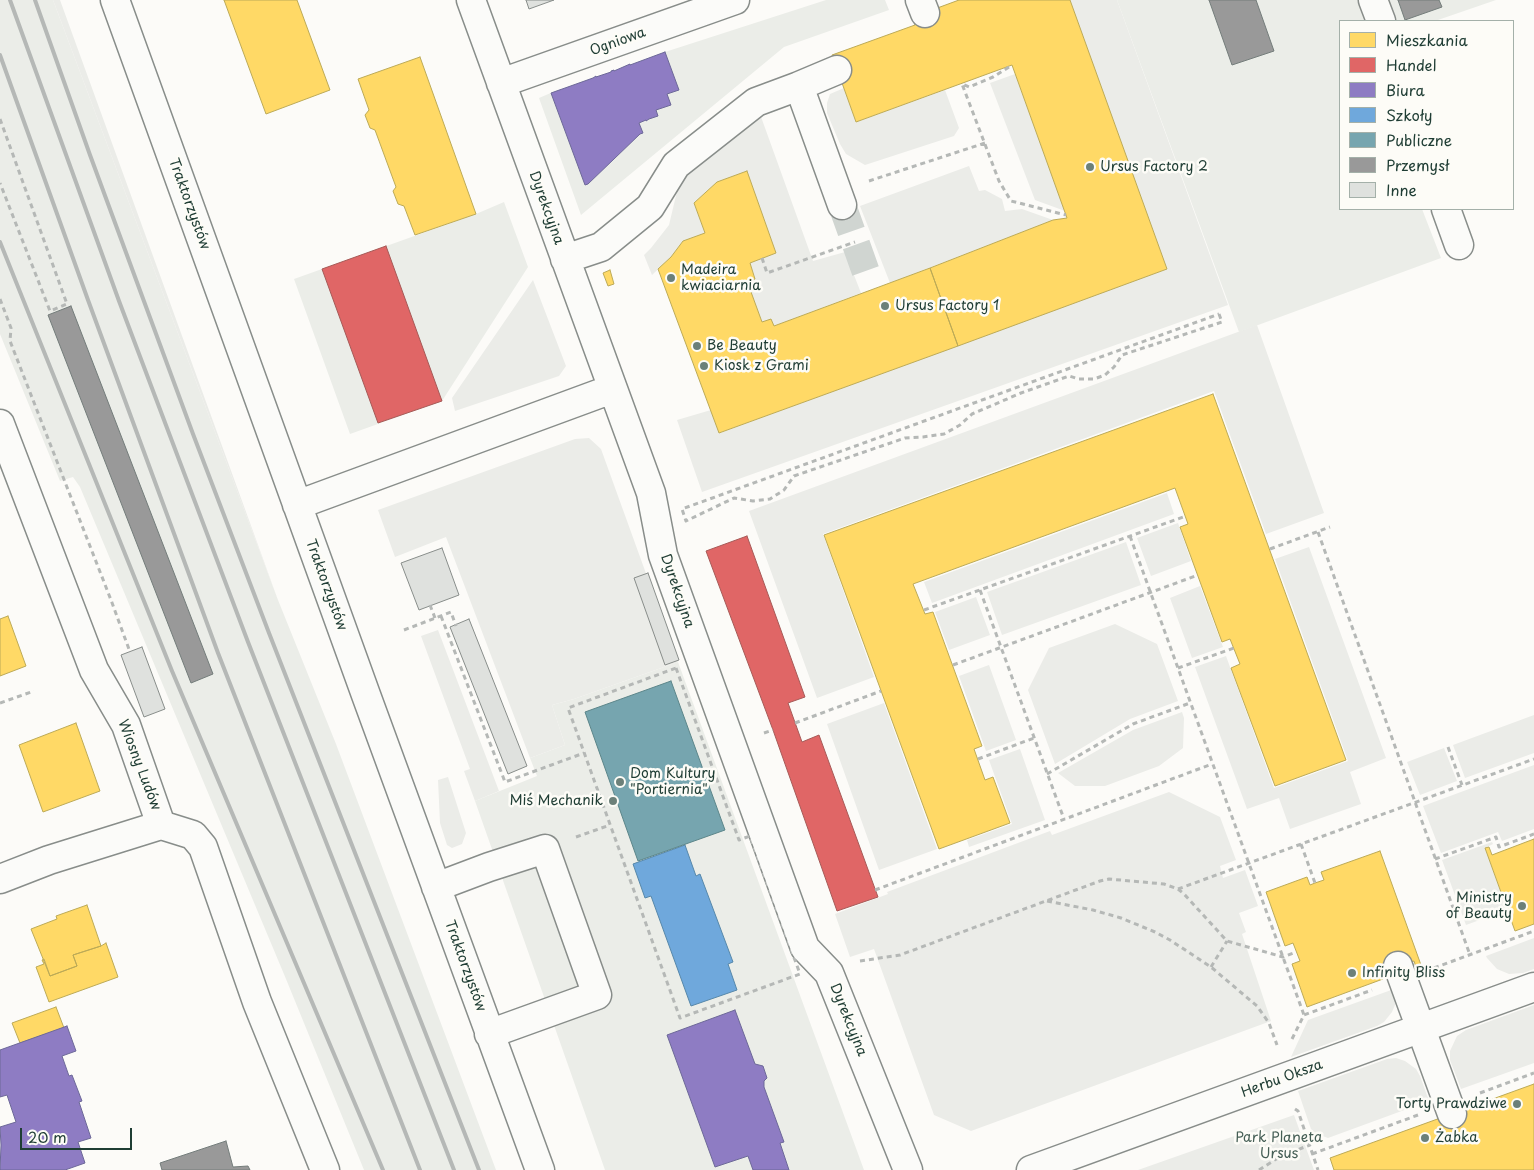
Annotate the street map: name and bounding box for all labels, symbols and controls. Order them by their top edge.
legend [1339,20,1514,210]
street label: Ogniowa [588,24,648,60]
text: Mieszkania [1386,28,1468,51]
text: Handel [1386,53,1437,76]
text: Biura [1386,78,1425,101]
text: Szkoły [1386,103,1432,126]
text: Publiczne [1386,128,1452,151]
text: Przemysł [1386,153,1449,176]
street label: Traktorzystów [165,156,213,252]
place label: Ursus Factory 2 [1100,159,1208,175]
marker: Ursus Factory 2 [1084,161,1096,173]
street label: Dyrekcyjna [525,169,567,247]
text: Inne [1386,178,1417,201]
place label: Madeira kwiaciarnia [681,262,761,294]
marker: Madeira kwiaciarnia [665,272,677,284]
place label: Ursus Factory 1 [895,298,999,314]
marker: Ursus Factory 1 [879,300,891,312]
place label: Be Beauty [707,338,777,354]
marker: Be Beauty [691,340,703,352]
place label: Kiosk z Grami [714,358,809,374]
marker: Kiosk z Grami [698,360,710,372]
street label: Traktorzystów [302,537,350,633]
street label: Dyrekcyjna [657,552,697,630]
street label: Wiosny Ludów [114,717,164,813]
place label: Dom Kultury "Portiernia" [630,766,716,799]
marker: Dom Kultury "Portiernia" [614,776,626,788]
place label: Miś Mechanik [509,793,603,809]
marker: Miś Mechanik [607,795,619,807]
place label: Ministry of Beauty [1446,890,1512,922]
marker: Ministry of Beauty [1516,900,1528,912]
street label: Traktorzystów [441,918,489,1014]
place label: Infinity Bliss [1362,965,1445,981]
marker: Infinity Bliss [1346,967,1358,979]
street label: Dyrekcyjna [826,981,870,1059]
street label: Herbu Oksza [1239,1056,1325,1102]
place label: Torty Prawdziwe [1396,1096,1507,1112]
marker: Torty Prawdziwe [1511,1098,1523,1110]
scale bar [22,1118,135,1150]
text: 20 m [28,1125,67,1148]
park label: Park Planeta Ursus [1235,1130,1323,1162]
place label: Żabka [1435,1130,1478,1146]
marker: Żabka [1419,1132,1431,1144]

